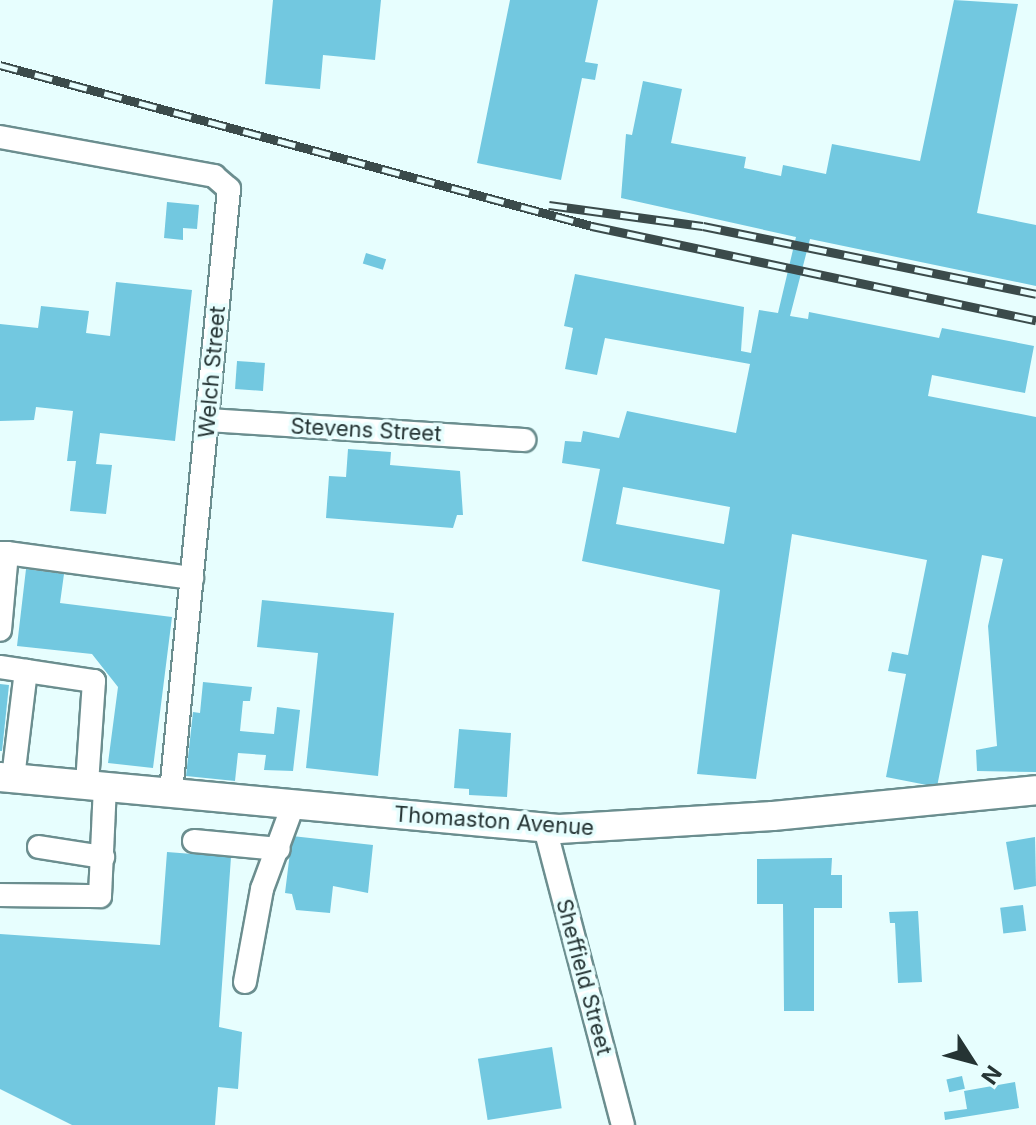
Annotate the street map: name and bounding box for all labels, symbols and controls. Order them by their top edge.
street label: Welch Street [193,305,231,439]
street label: Stevens Street [290,413,442,447]
street label: Thomaston Avenue [393,801,595,841]
street label: Sheffield Street [550,896,618,1058]
north arrow [932,1021,1012,1101]
text: N [976,1061,1007,1090]

